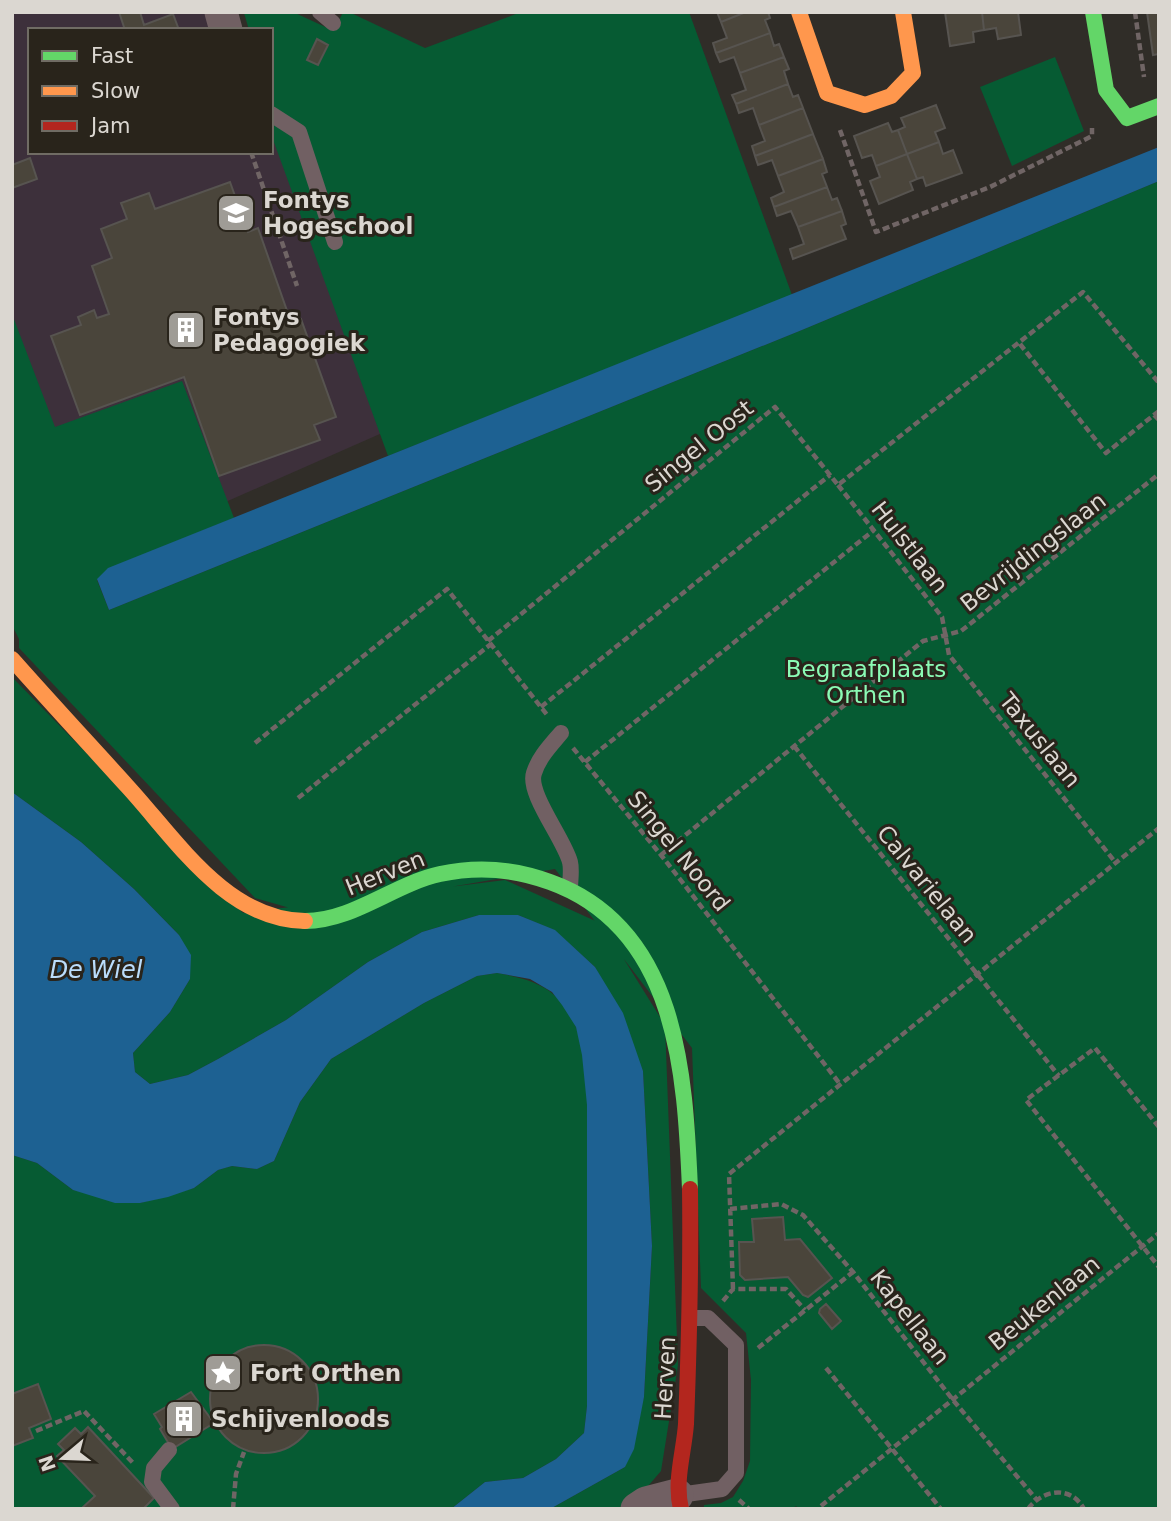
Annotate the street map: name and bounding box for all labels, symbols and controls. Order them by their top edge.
legend [28,28,273,154]
text: Fast [91,44,133,68]
text: Slow [91,79,140,103]
text: Jam [89,114,131,138]
place label: Fontys Hogeschool [263,187,413,239]
school or university icon: Fontys Hogeschool [215,192,257,234]
place label: Fontys Pedagogiek [213,304,366,356]
building icon: Fontys Pedagogiek [165,309,207,351]
street label: Singel Oost [640,395,758,497]
street label: Bevrijdingslaan [955,487,1111,617]
street label: Hulstlaan [866,496,954,598]
park label: Begraafplaats Orthen [786,656,946,708]
street label: Taxuslaan [993,687,1086,792]
street label: Singel Noord [623,786,735,916]
street label: Calvarielaan [872,820,982,948]
street label: Herven [342,845,428,901]
water label: De Wiel [50,956,143,984]
street label: Beukenlaan [983,1250,1105,1356]
street label: Kapellaan [865,1264,955,1370]
street label: Herven [650,1336,680,1420]
place icon: Fort Orthen [202,1352,244,1394]
place label: Fort Orthen [250,1360,401,1386]
building icon: Schijvenloods [163,1398,205,1440]
place label: Schijvenloods [211,1406,390,1432]
north arrow [28,1423,98,1493]
text: N [34,1452,60,1475]

